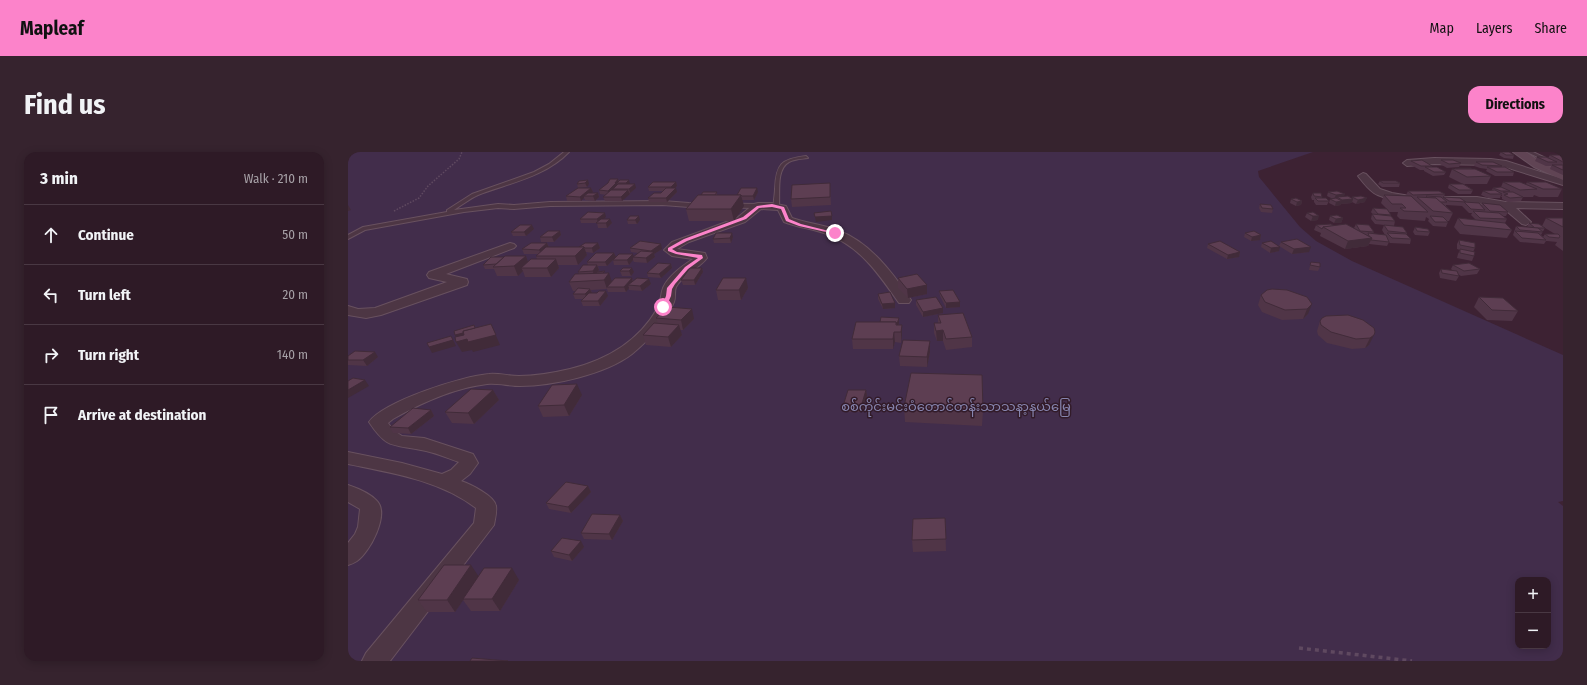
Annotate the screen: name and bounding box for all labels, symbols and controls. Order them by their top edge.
text: Mapleaf [20,17,84,40]
text: Map [1430,20,1454,37]
text: Layers [1476,20,1512,37]
text: Share [1534,20,1567,37]
button: Directions [1468,86,1563,123]
text: Find us [24,88,106,121]
text: 3 min [40,168,78,189]
text: Walk · 210 m [244,171,308,186]
icon: ahead [40,224,62,246]
route end [826,224,844,242]
text: Continue [78,226,134,244]
text: 50 m [282,227,308,242]
icon: left [40,284,62,306]
text: Turn left [78,286,131,304]
text: 20 m [282,287,308,302]
route start [654,298,672,316]
icon: right [40,344,62,366]
text: Turn right [78,346,139,364]
text: 140 m [277,347,308,362]
park label: စစ်ကိုင်းမင်းဝံတောင်တန်းသာသနာ့နယ်မြေ [841,398,1071,417]
icon: arrive [40,404,62,426]
text: Arrive at destination [78,406,206,424]
map controls [1515,577,1551,649]
button: + [1515,577,1551,613]
button: − [1515,613,1551,649]

